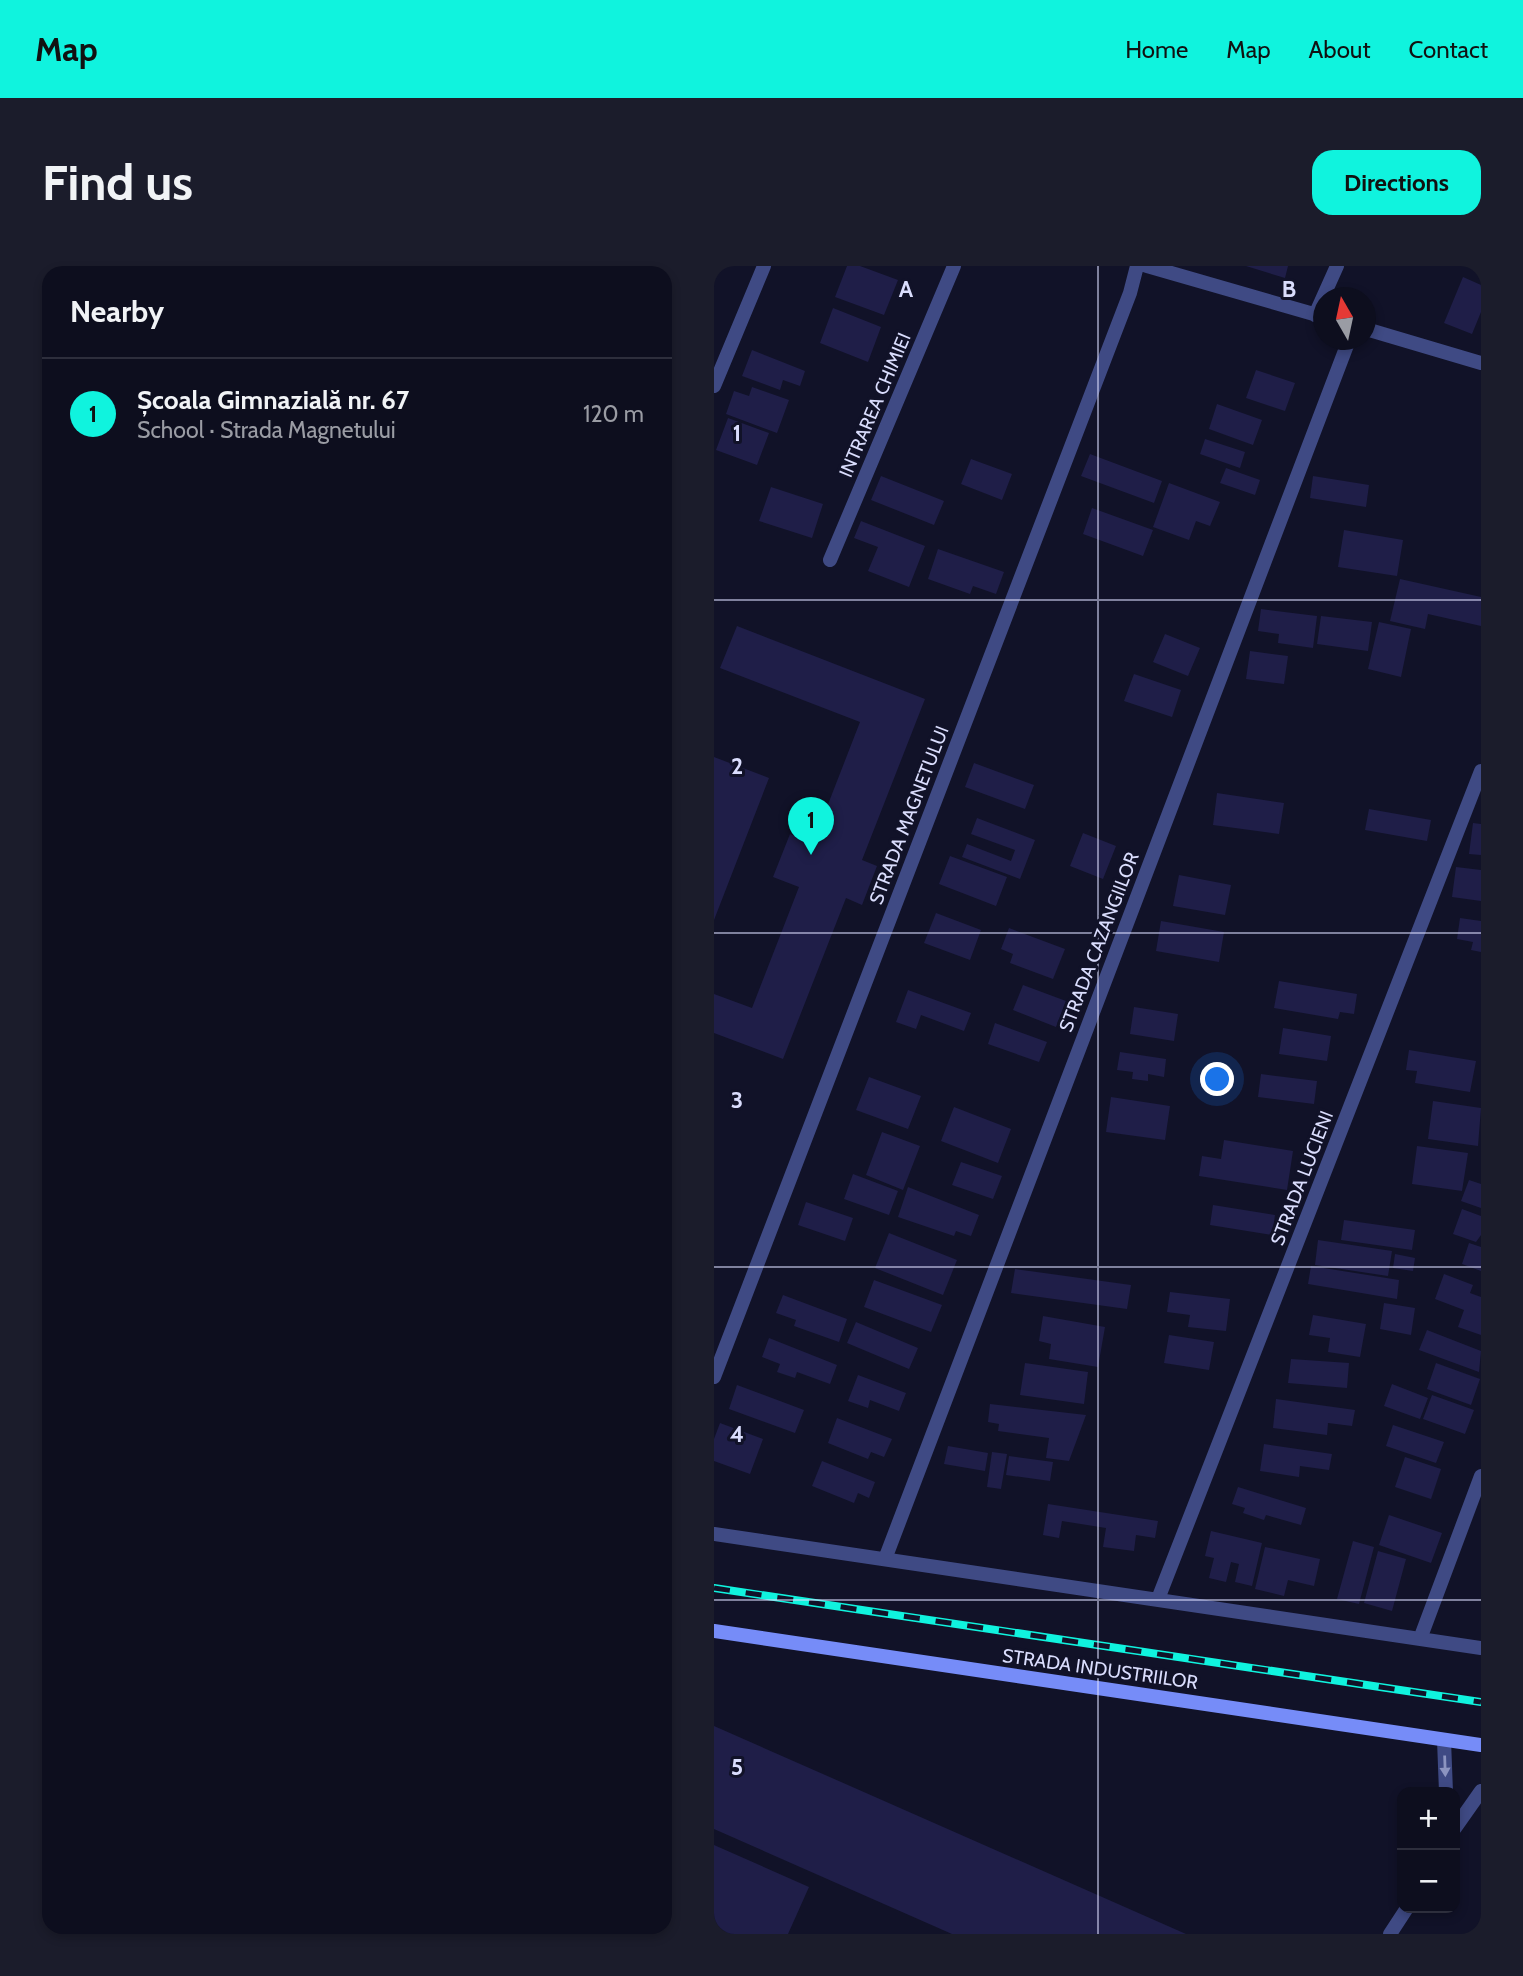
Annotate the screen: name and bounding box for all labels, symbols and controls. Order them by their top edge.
text: Map [35,29,98,69]
text: Home [1125,35,1188,64]
text: Map [1226,35,1271,64]
text: About [1309,35,1371,64]
text: Contact [1409,35,1488,64]
button: Directions [1312,150,1481,215]
text: Find us [42,153,193,212]
text: A [899,275,914,303]
text: B [1282,275,1296,303]
north arrow [1313,287,1376,350]
text: Nearby [70,293,164,330]
street label: INTRAREA CHIMIEI [834,329,916,481]
text: Școala Gimnazială nr. 67 [137,384,409,416]
text: 1 [89,400,97,428]
text: 120 m [583,400,644,428]
text: School · Strada Magnetului [137,416,396,444]
text: 1 [733,419,741,447]
street label: STRADA MAGNETULUI [864,723,954,907]
text: 2 [731,752,743,780]
pin: 1 [788,797,834,855]
street label: STRADA CAZANGIILOR [1054,848,1144,1035]
your location [1200,1062,1234,1096]
text: 3 [731,1086,743,1114]
street label: STRADA LUCIENI [1266,1108,1338,1248]
text: 4 [730,1420,744,1448]
street label: STRADA INDUSTRIILOR [1001,1644,1200,1694]
text: 5 [731,1753,743,1781]
one-way arrow [1439,1755,1451,1777]
map controls [1397,1787,1460,1913]
button: + [1397,1787,1460,1850]
button: − [1397,1850,1460,1913]

